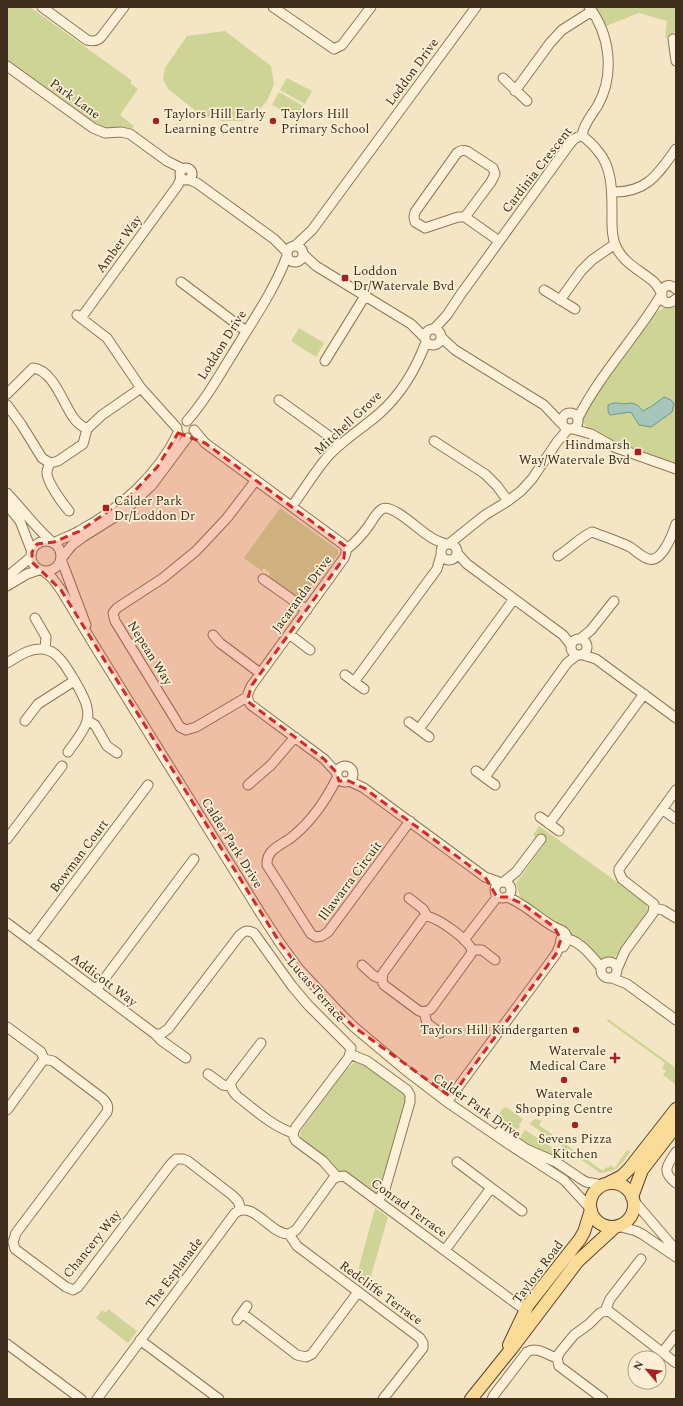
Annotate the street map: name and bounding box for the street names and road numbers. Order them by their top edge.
street label: Loddon Drive [381,34,443,110]
street label: Park Lane [45,74,105,124]
street label: Cardinia Crescent [497,122,577,217]
street label: Amber Way [91,210,147,277]
street label: Loddon Drive [192,306,252,384]
street label: Mitchell Grove [309,386,387,460]
street label: Jacaranda Drive [267,551,337,637]
street label: Nepean Way [122,617,178,690]
street label: Calder Park Drive [196,794,268,892]
street label: Bowman Court [45,815,113,897]
street label: Illawarra Circuit [313,836,387,925]
street label: Addicott Way [67,948,142,1012]
street label: Lucas Terrace [282,953,350,1027]
street label: Calder Park Drive [429,1068,525,1144]
street label: Conrad Terrace [367,1173,451,1243]
street label: Chancery Way [58,1205,126,1283]
street label: The Esplanade [140,1233,208,1313]
street label: Taylors Road [507,1236,569,1308]
street label: Redcliffe Terrace [335,1256,427,1330]

